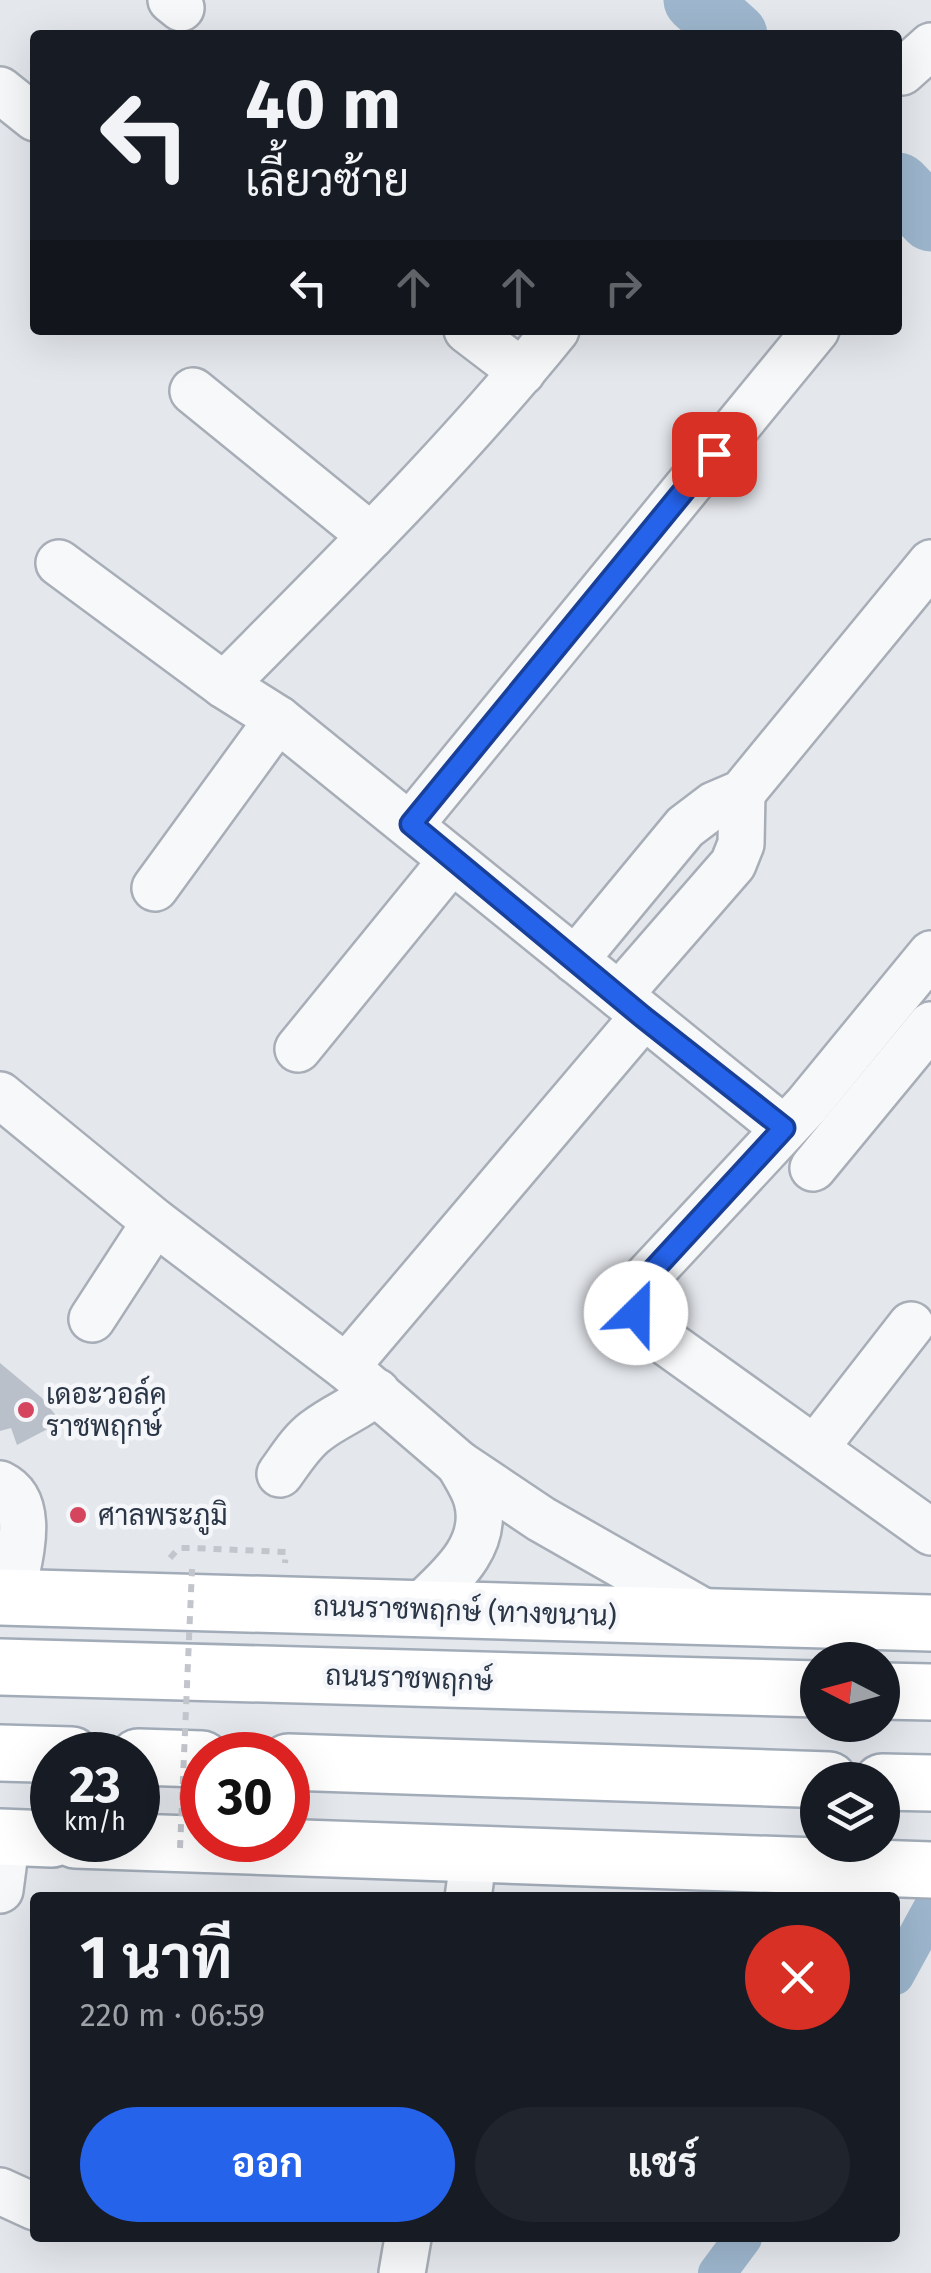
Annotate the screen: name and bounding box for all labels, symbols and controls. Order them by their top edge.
text: 40 m [245,63,401,147]
icon: left [80,70,210,200]
text: เลี้ยวซ้าย [245,154,409,208]
icon: left [281,260,336,315]
icon: ahead [386,260,441,315]
icon: ahead [491,260,546,315]
icon: right [596,260,651,315]
pin [672,412,757,497]
icon: arrive [687,427,742,482]
position arrow [584,1261,688,1365]
place label: เดอะวอล์ค ราชพฤกษ์ [46,1375,167,1444]
marker: เดอะวอล์ค ราชพฤกษ์ [15,1399,37,1421]
place label: ศาลพระภูมิ [98,1499,228,1535]
marker: ศาลพระภูมิ [67,1504,89,1526]
street label: ถนนราชพฤกษ์ (ทางขนาน) [313,1586,617,1634]
north arrow [800,1642,900,1742]
map controls [800,1642,900,1862]
street label: ถนนราชพฤกษ์ [325,1656,494,1698]
speed limit sign: 30 [180,1732,310,1862]
text: 23 [69,1755,121,1815]
button: layers [800,1762,900,1862]
text: km/h [64,1807,126,1837]
text: 1 นาที [80,1922,232,1994]
button: close [745,1925,850,2030]
text: 220 m · 06:59 [80,1996,265,2034]
button: ออก [80,2107,455,2222]
button: แชร์ [475,2107,850,2222]

